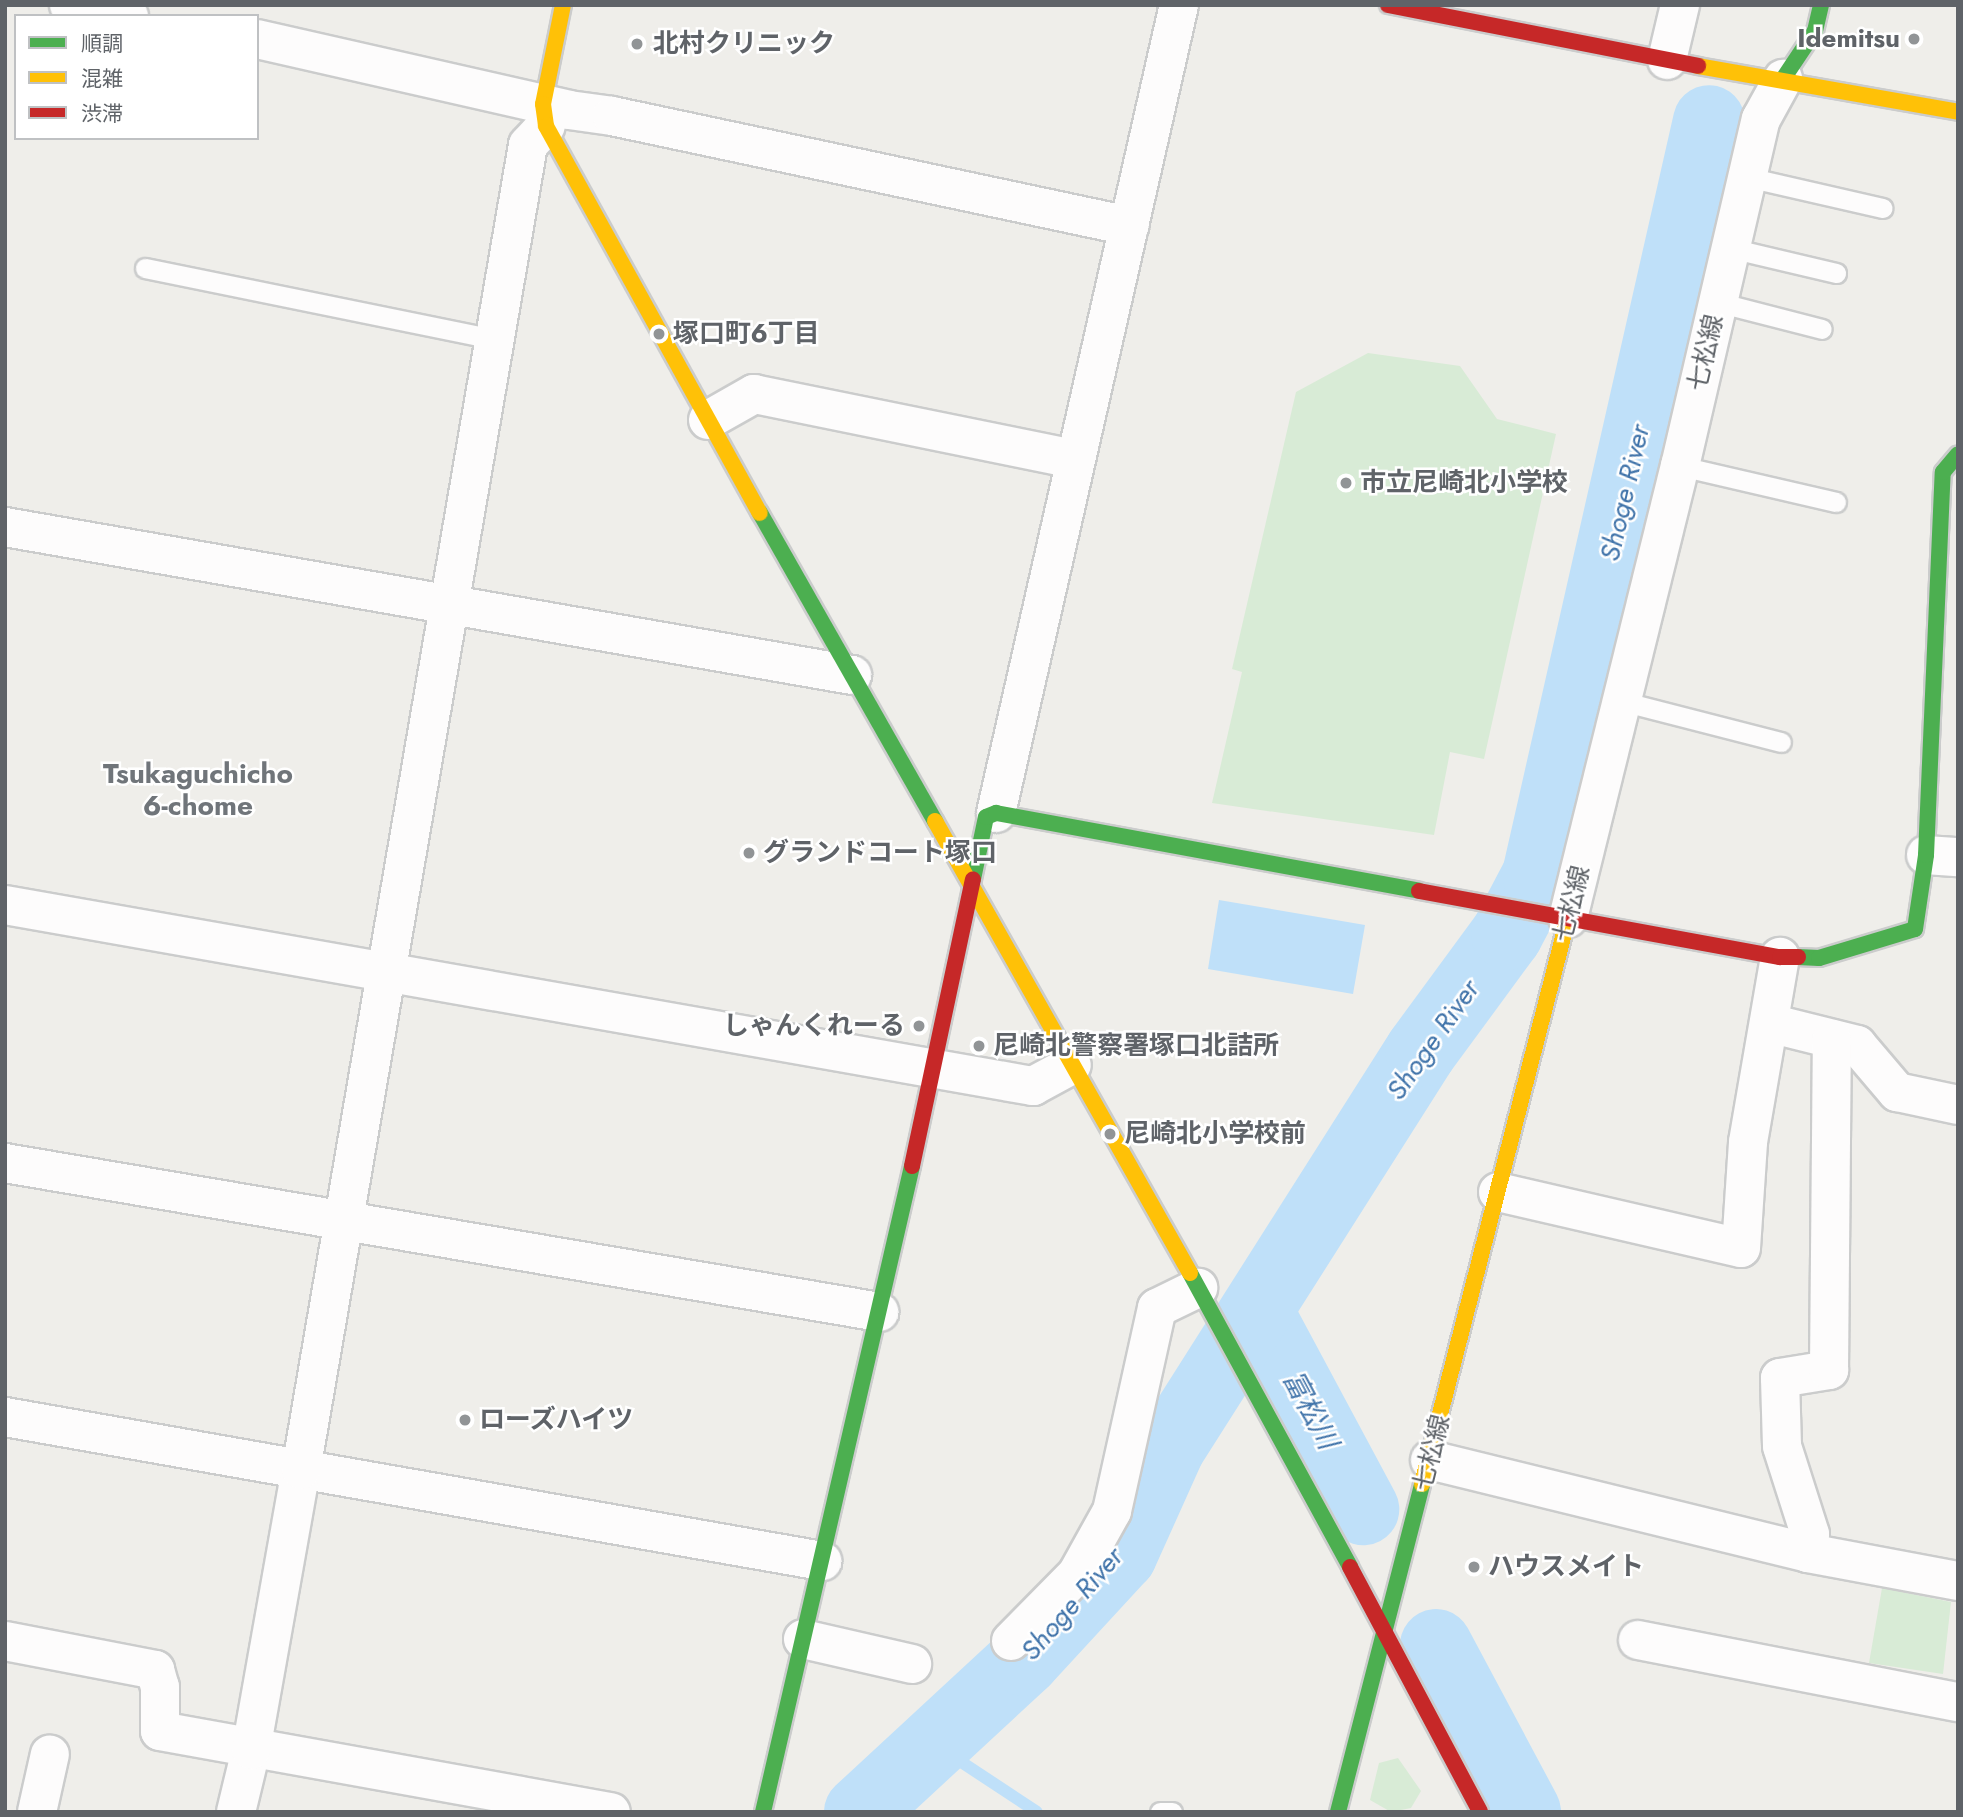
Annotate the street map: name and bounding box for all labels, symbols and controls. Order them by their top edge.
legend [14,14,259,140]
place label: Idemitsu [1797,23,1900,55]
place label: 北村クリニック [653,28,835,60]
text: 順調 [81,29,123,59]
marker: Idemitsu [1906,31,1922,47]
marker: 北村クリニック [627,34,647,54]
text: 混雑 [81,64,123,94]
text: 渋滞 [81,99,123,129]
street label: 七松線 [1682,311,1730,395]
place label: 塚口町６丁目 [673,318,819,350]
marker: 塚口町６丁目 [651,326,667,342]
water label: Shoge River [1593,421,1657,565]
place label: 市立尼崎北小学校 [1360,467,1568,499]
marker: 市立尼崎北小学校 [1338,475,1354,491]
district label: Tsukaguchicho 6-chome [103,757,293,823]
place label: グランドコート塚口 [763,837,997,869]
marker: グランドコート塚口 [741,845,757,861]
street label: 七松線 [1547,862,1597,946]
water label: Shoge River [1379,973,1487,1107]
place label: しゃんくれーる [723,1010,905,1042]
marker: しゃんくれーる [911,1018,927,1034]
place label: 尼崎北警察署塚口北詰所 [993,1030,1279,1062]
marker: 尼崎北警察署塚口北詰所 [971,1038,987,1054]
place label: 尼崎北小学校前 [1124,1118,1306,1150]
marker: 尼崎北小学校前 [1102,1126,1118,1142]
water label: 富松川 [1275,1365,1345,1455]
place label: ローズハイツ [479,1404,635,1436]
street label: 七松線 [1407,1411,1457,1495]
marker: ローズハイツ [457,1412,473,1428]
water label: Shoge River [1014,1541,1130,1667]
place label: ハウスメイト [1488,1551,1644,1583]
marker: ハウスメイト [1466,1559,1482,1575]

